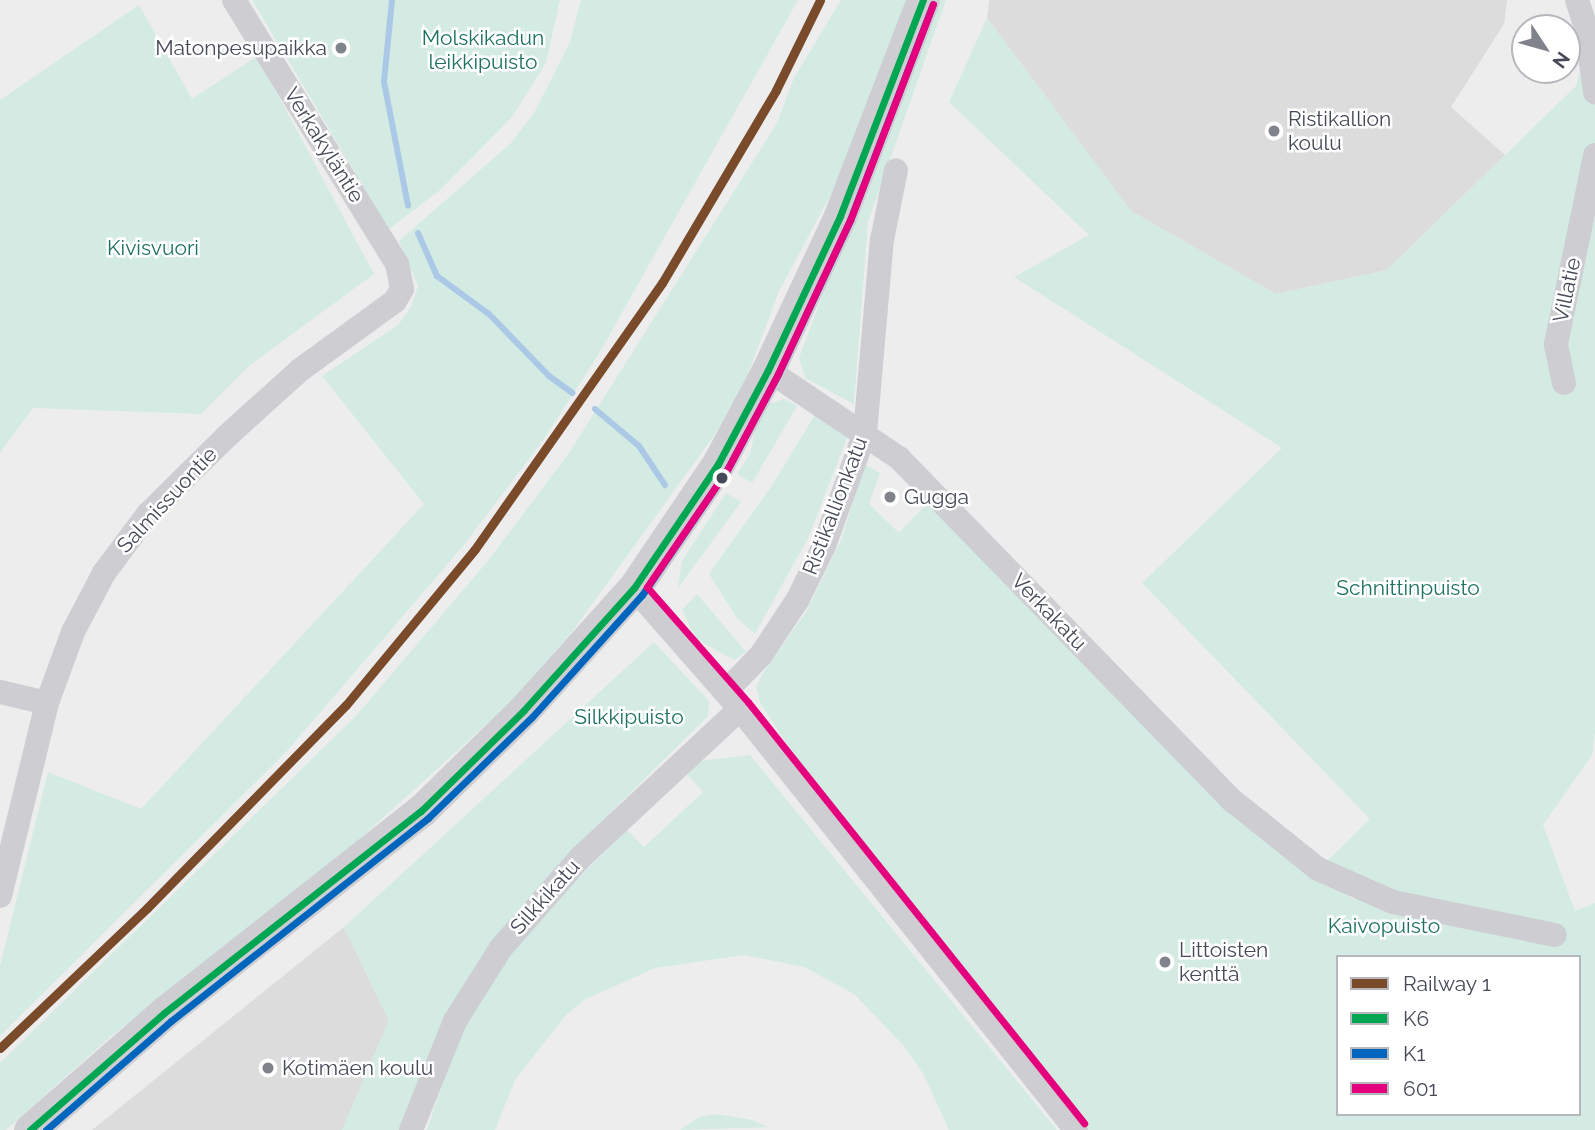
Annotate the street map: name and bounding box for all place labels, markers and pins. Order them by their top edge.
place label: Matonpesupaikka [155,35,327,61]
marker: Matonpesupaikka [333,40,349,56]
place label: Ristikallion koulu [1288,106,1391,156]
marker: Ristikallion koulu [1266,123,1282,139]
unlabelled marker [715,471,729,485]
place label: Gugga [904,484,969,510]
marker: Gugga [882,489,898,505]
place label: Littoisten kenttä [1179,937,1268,987]
marker: Littoisten kenttä [1157,954,1173,970]
place label: Kotimäen koulu [282,1055,433,1081]
marker: Kotimäen koulu [260,1060,276,1076]

